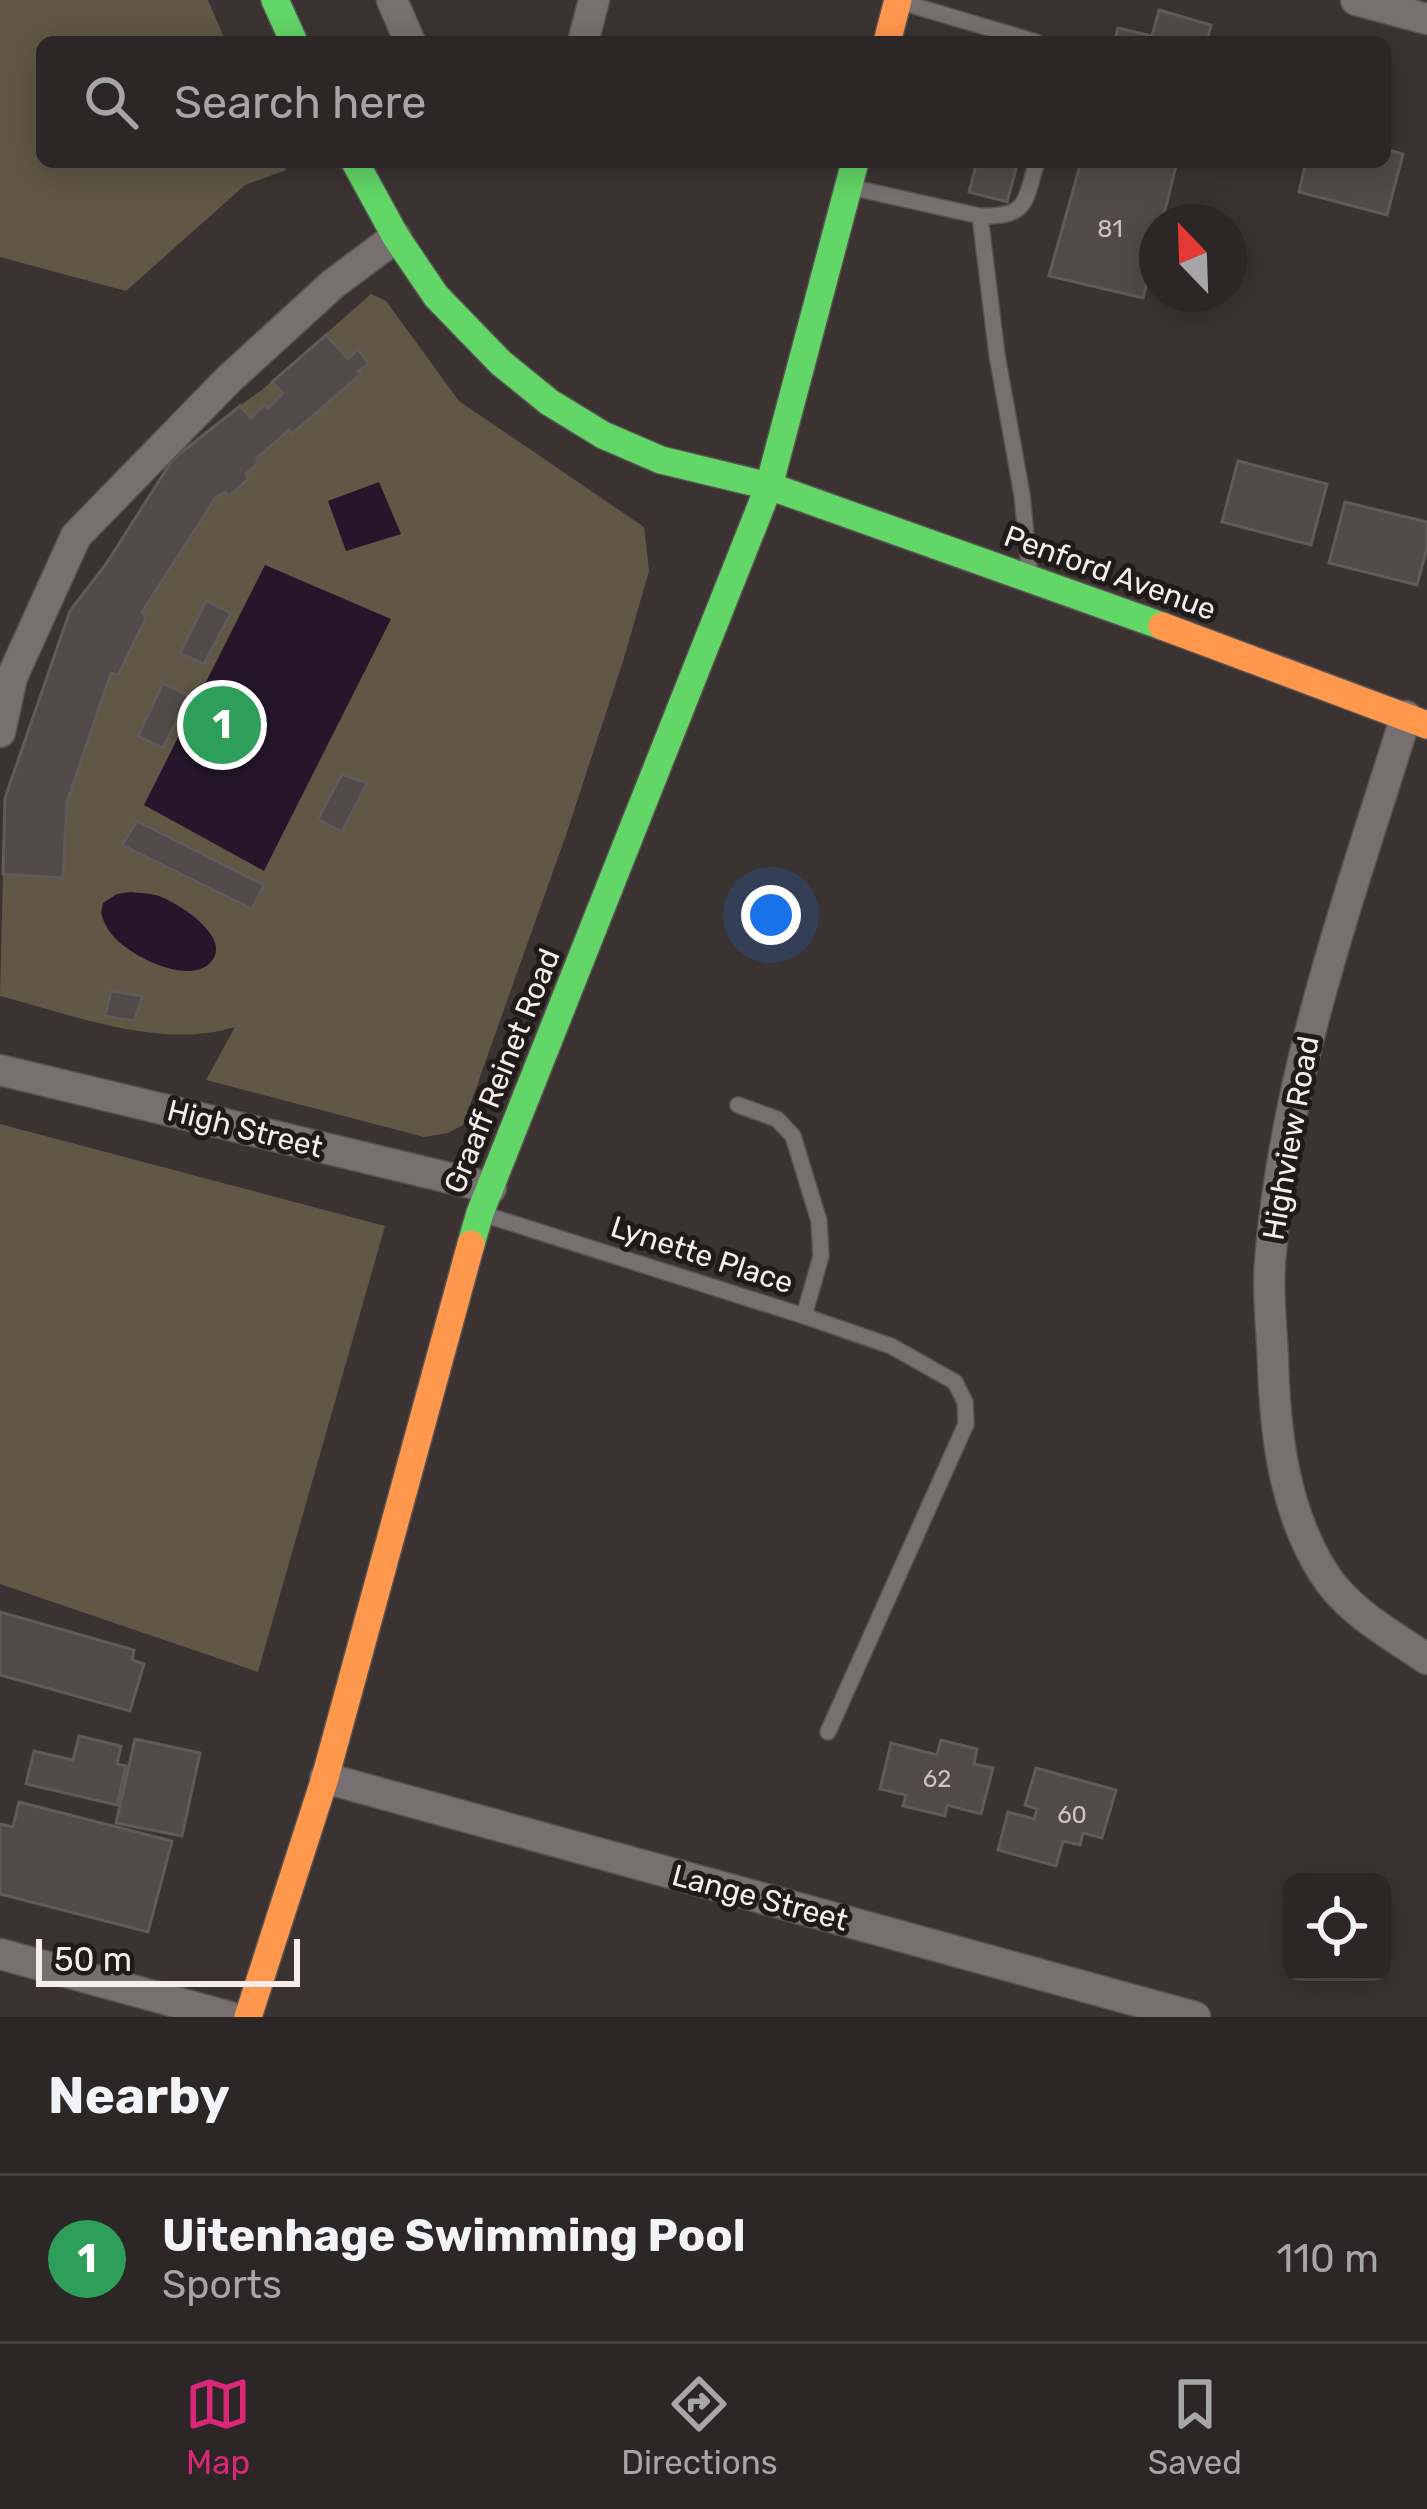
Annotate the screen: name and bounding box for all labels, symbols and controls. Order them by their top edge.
search box [36,36,1391,168]
icon: search [78,69,144,135]
text: Search here [174,76,426,129]
north arrow [1139,204,1247,312]
house number: 81 [1097,215,1123,243]
street label: Penford Avenue [999,518,1221,628]
pin: 1 [183,680,261,770]
your location [741,885,801,945]
street label: Graaff Reinet Road [437,943,567,1199]
street label: Highview Road [1255,1033,1327,1243]
street label: High Street [164,1092,327,1166]
street label: Lynette Place [606,1209,798,1301]
house number: 62 [923,1765,951,1793]
house number: 60 [1057,1801,1087,1829]
street label: Lange Street [668,1857,852,1939]
map controls [1283,1873,1391,1981]
button: locate [1283,1873,1391,1981]
scale bar [36,1933,300,1986]
text: 50 m [54,1940,132,1979]
text: Nearby [48,2065,230,2126]
text: Uitenhage Swimming Pool [162,2209,746,2262]
text: 1 [77,2236,97,2282]
text: 110 m [1277,2236,1379,2282]
text: Sports [162,2262,282,2308]
tab: Map [185,2371,251,2482]
tab: Directions [621,2371,778,2482]
tab: Saved [1148,2371,1242,2482]

